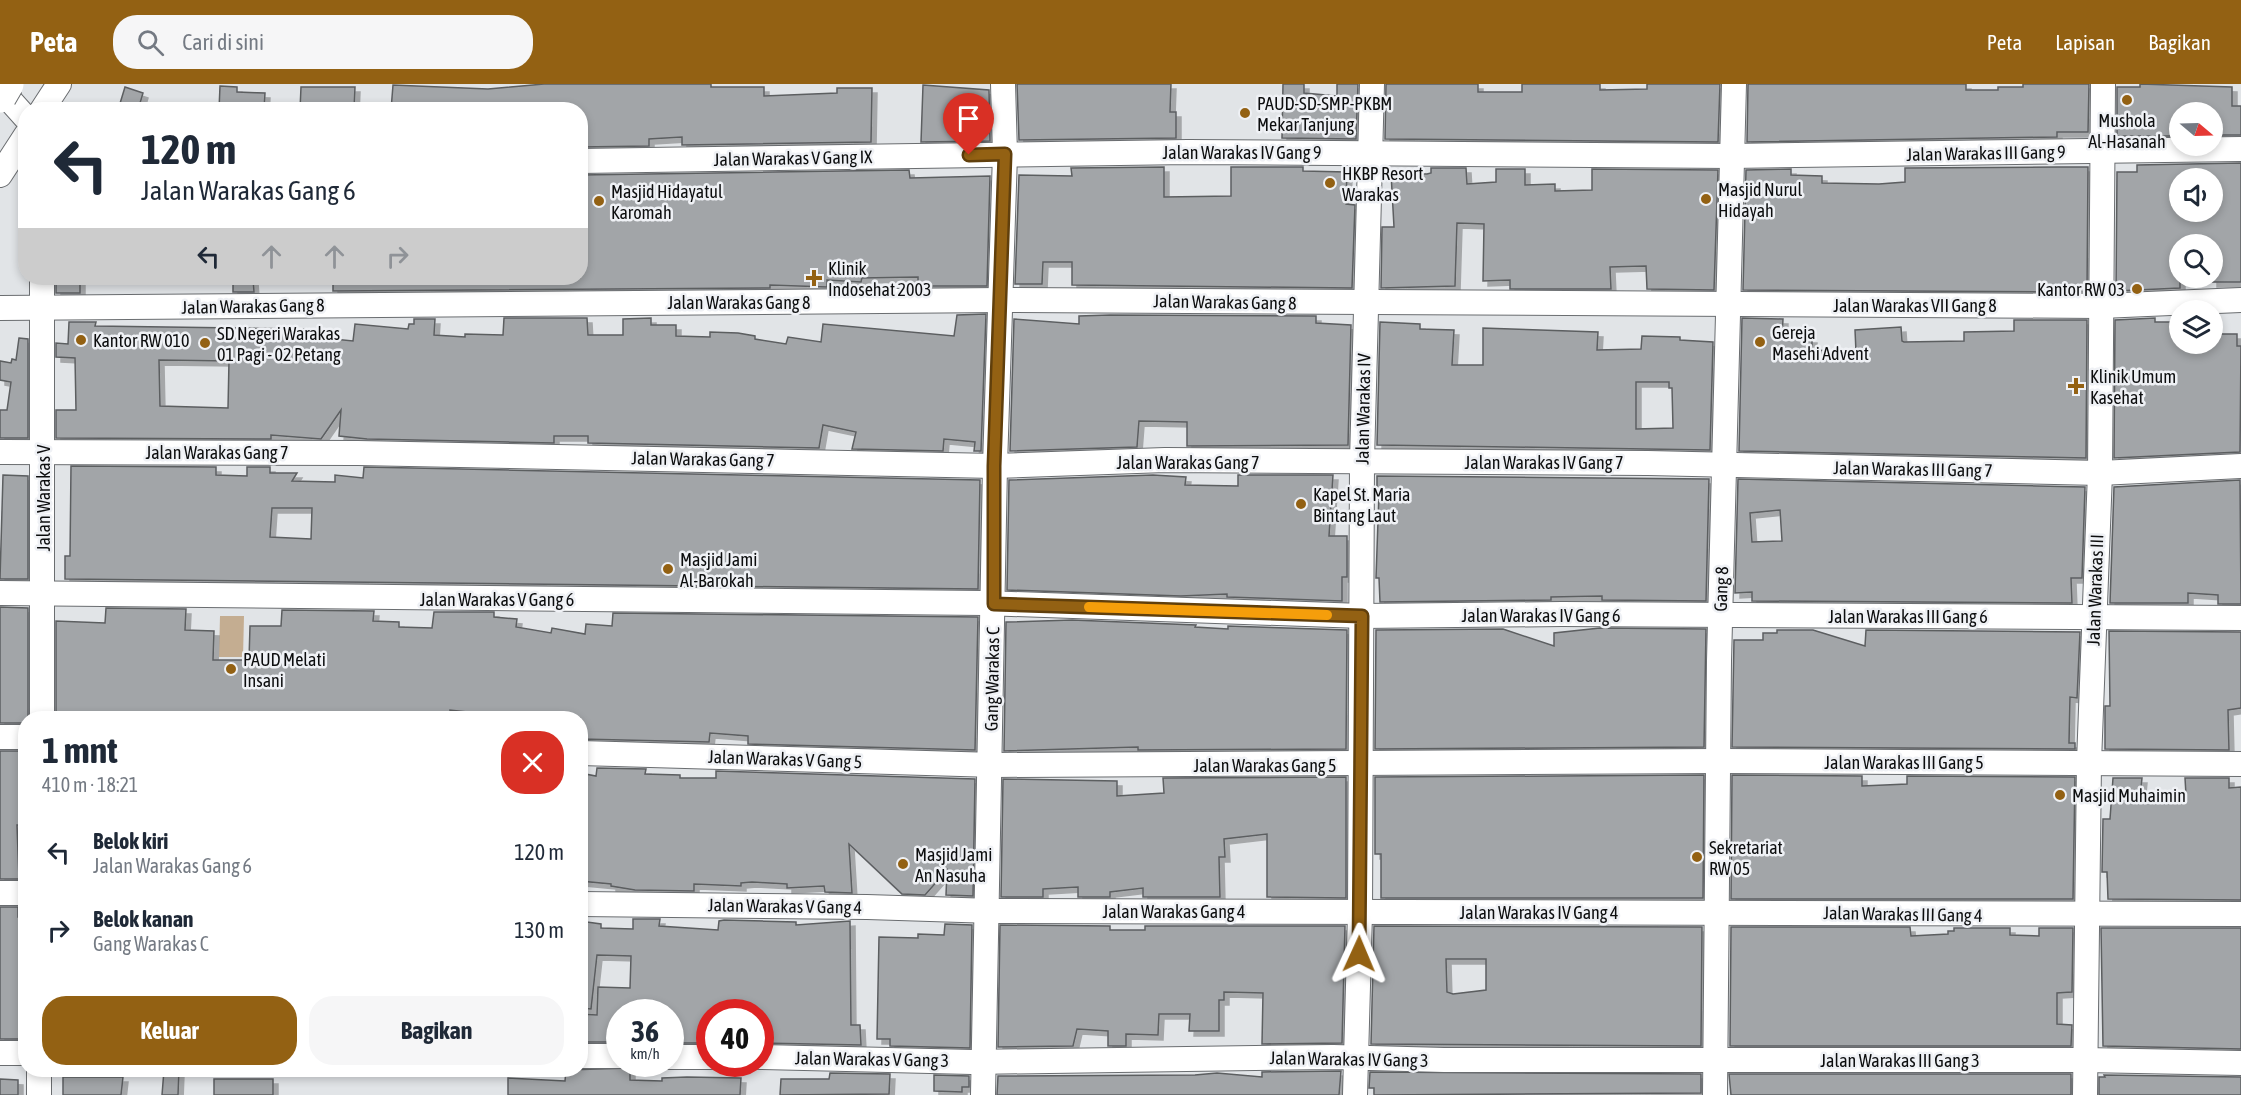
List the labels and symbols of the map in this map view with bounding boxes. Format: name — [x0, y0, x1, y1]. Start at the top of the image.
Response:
pin — [943, 93, 994, 155]
place label: PAUD-SD-SMP-PKBM Mekar Tanjung — [1257, 93, 1392, 135]
marker: Mushola Al-Hasanah — [2120, 93, 2134, 107]
north arrow — [2169, 102, 2223, 156]
marker: PAUD-SD-SMP-PKBM Mekar Tanjung — [1238, 106, 1252, 120]
place label: Mushola Al-Hasanah — [2088, 110, 2166, 152]
street label: Jalan Warakas III Gang 9 — [1906, 141, 2066, 165]
street label: Jalan Warakas IV Gang 9 — [1163, 142, 1321, 163]
street label: Jalan Warakas V Gang IX — [714, 146, 873, 170]
place label: HKBP Resort Warakas — [1342, 163, 1423, 205]
marker: HKBP Resort Warakas — [1323, 176, 1337, 190]
place label: Masjid Nurul Hidayah — [1718, 179, 1802, 221]
place label: Masjid Hidayatul Karomah — [611, 181, 723, 223]
marker: Masjid Nurul Hidayah — [1699, 192, 1713, 206]
marker: Masjid Hidayatul Karomah — [592, 194, 606, 208]
place label: Klinik Indosehat 2003 — [828, 258, 931, 300]
marker: Klinik Indosehat 2003 — [805, 269, 823, 287]
place label: Kantor RW 03 — [2037, 279, 2125, 300]
marker: Kantor RW 03 — [2130, 282, 2144, 296]
street label: Jalan Warakas Gang 8 — [1153, 290, 1297, 314]
street label: Jalan Warakas Gang 8 — [667, 292, 811, 313]
street label: Jalan Warakas Gang 8 — [181, 294, 325, 318]
street label: Jalan Warakas VII Gang 8 — [1833, 295, 1997, 316]
place label: Gereja Masehi Advent — [1772, 322, 1869, 364]
place label: SD Negeri Warakas 01 Pagi - 02 Petang — [217, 323, 341, 365]
place label: Kantor RW 010 — [93, 330, 190, 351]
marker: Kantor RW 010 — [74, 333, 88, 347]
marker: Gereja Masehi Advent — [1753, 335, 1767, 349]
marker: SD Negeri Warakas 01 Pagi - 02 Petang — [198, 336, 212, 350]
street label: Jalan Warakas IV — [1352, 353, 1374, 465]
place label: Klinik Umum Kasehat — [2090, 366, 2176, 408]
marker: Klinik Umum Kasehat — [2067, 377, 2085, 395]
street label: Jalan Warakas Gang 7 — [145, 442, 289, 463]
street label: Jalan Warakas V — [33, 445, 54, 551]
street label: Jalan Warakas Gang 7 — [631, 447, 775, 471]
street label: Jalan Warakas Gang 7 — [1116, 452, 1260, 473]
street label: Jalan Warakas IV Gang 7 — [1465, 452, 1623, 473]
street label: Jalan Warakas III Gang 7 — [1833, 457, 1993, 481]
place label: Kapel St. Maria Bintang Laut — [1313, 484, 1410, 526]
marker: Kapel St. Maria Bintang Laut — [1294, 497, 1308, 511]
street label: Jalan Warakas III — [2083, 534, 2107, 646]
place label: Masjid Jami Al-Barokah — [680, 549, 757, 591]
marker: Masjid Jami Al-Barokah — [661, 562, 675, 576]
street label: Gang 8 — [1710, 566, 1732, 612]
street label: Jalan Warakas V Gang 6 — [420, 589, 574, 610]
street label: Jalan Warakas IV Gang 6 — [1462, 605, 1620, 626]
street label: Jalan Warakas III Gang 6 — [1828, 606, 1988, 627]
street label: Gang Warakas C — [981, 627, 1003, 731]
place label: PAUD Melati Insani — [243, 649, 326, 691]
marker: PAUD Melati Insani — [224, 662, 238, 676]
street label: Jalan Warakas V Gang 5 — [707, 746, 863, 772]
street label: Jalan Warakas III Gang 5 — [1824, 752, 1984, 773]
street label: Jalan Warakas Gang 5 — [1193, 755, 1337, 776]
place label: Masjid Muhaimin — [2072, 785, 2186, 806]
marker: Masjid Muhaimin — [2053, 788, 2067, 802]
place label: Sekretariat RW 05 — [1709, 837, 1783, 879]
place label: Masjid Jami An Nasuha — [915, 844, 992, 886]
marker: Sekretariat RW 05 — [1690, 850, 1704, 864]
marker: Masjid Jami An Nasuha — [896, 857, 910, 871]
street label: Jalan Warakas V Gang 4 — [708, 894, 862, 918]
street label: Jalan Warakas Gang 4 — [1102, 901, 1246, 922]
street label: Jalan Warakas IV Gang 4 — [1460, 902, 1618, 923]
street label: Jalan Warakas III Gang 4 — [1823, 902, 1983, 926]
position arrow — [1327, 922, 1391, 986]
speed limit sign: 40 — [696, 999, 774, 1077]
street label: Jalan Warakas V Gang 3 — [795, 1047, 949, 1071]
street label: Jalan Warakas IV Gang 3 — [1269, 1047, 1429, 1071]
street label: Jalan Warakas III Gang 3 — [1820, 1050, 1980, 1071]

